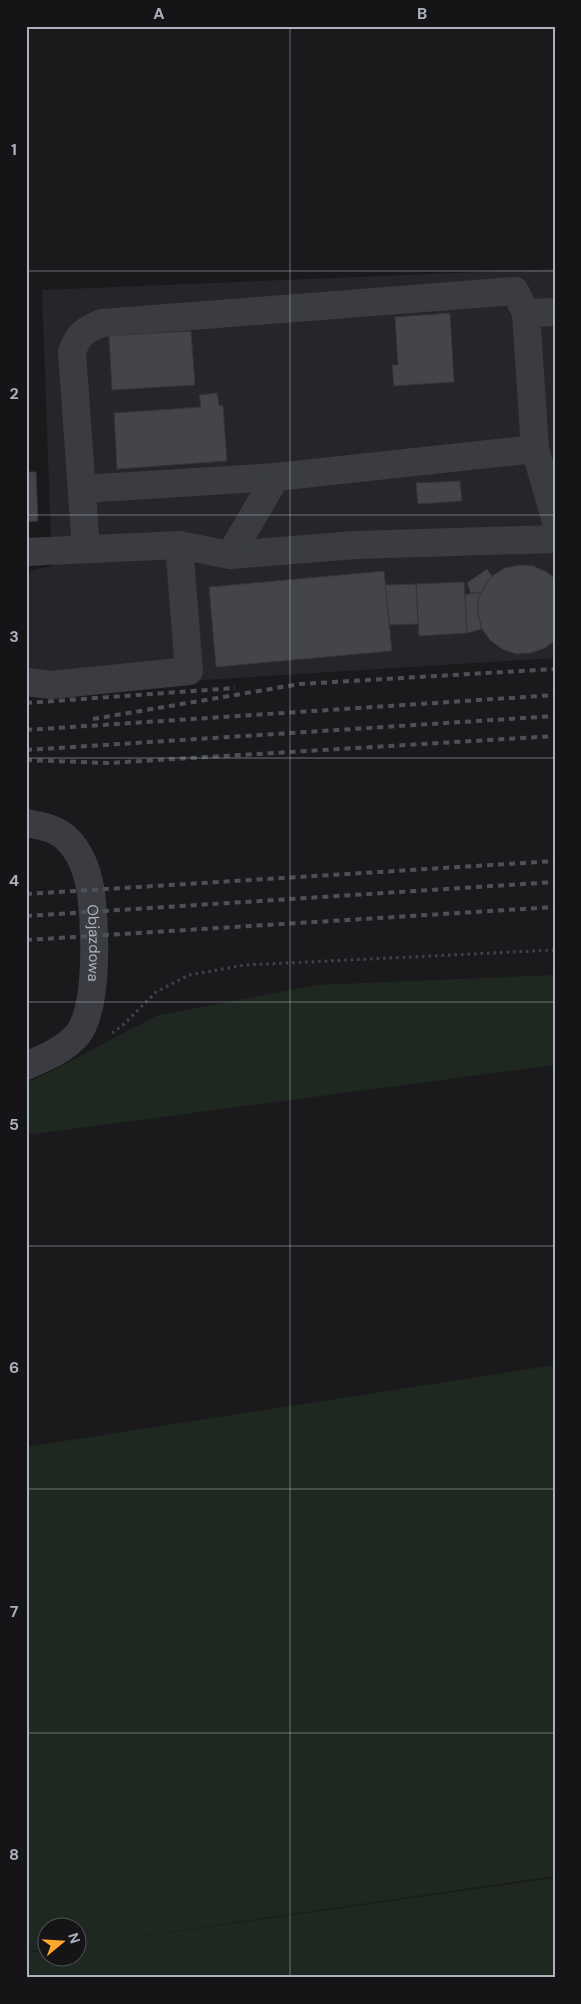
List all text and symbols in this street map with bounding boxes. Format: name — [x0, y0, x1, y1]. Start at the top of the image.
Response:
text: A — [153, 3, 165, 24]
text: B — [417, 3, 427, 24]
text: 1 — [11, 139, 17, 160]
text: 2 — [9, 383, 19, 404]
text: 3 — [9, 626, 19, 647]
text: 4 — [9, 870, 19, 891]
street label: Objazdowa — [82, 904, 104, 982]
text: 5 — [9, 1114, 19, 1135]
text: 6 — [9, 1357, 19, 1378]
text: 7 — [10, 1601, 19, 1622]
text: 8 — [9, 1844, 19, 1865]
north arrow — [38, 1916, 88, 1966]
text: N — [64, 1930, 85, 1946]

